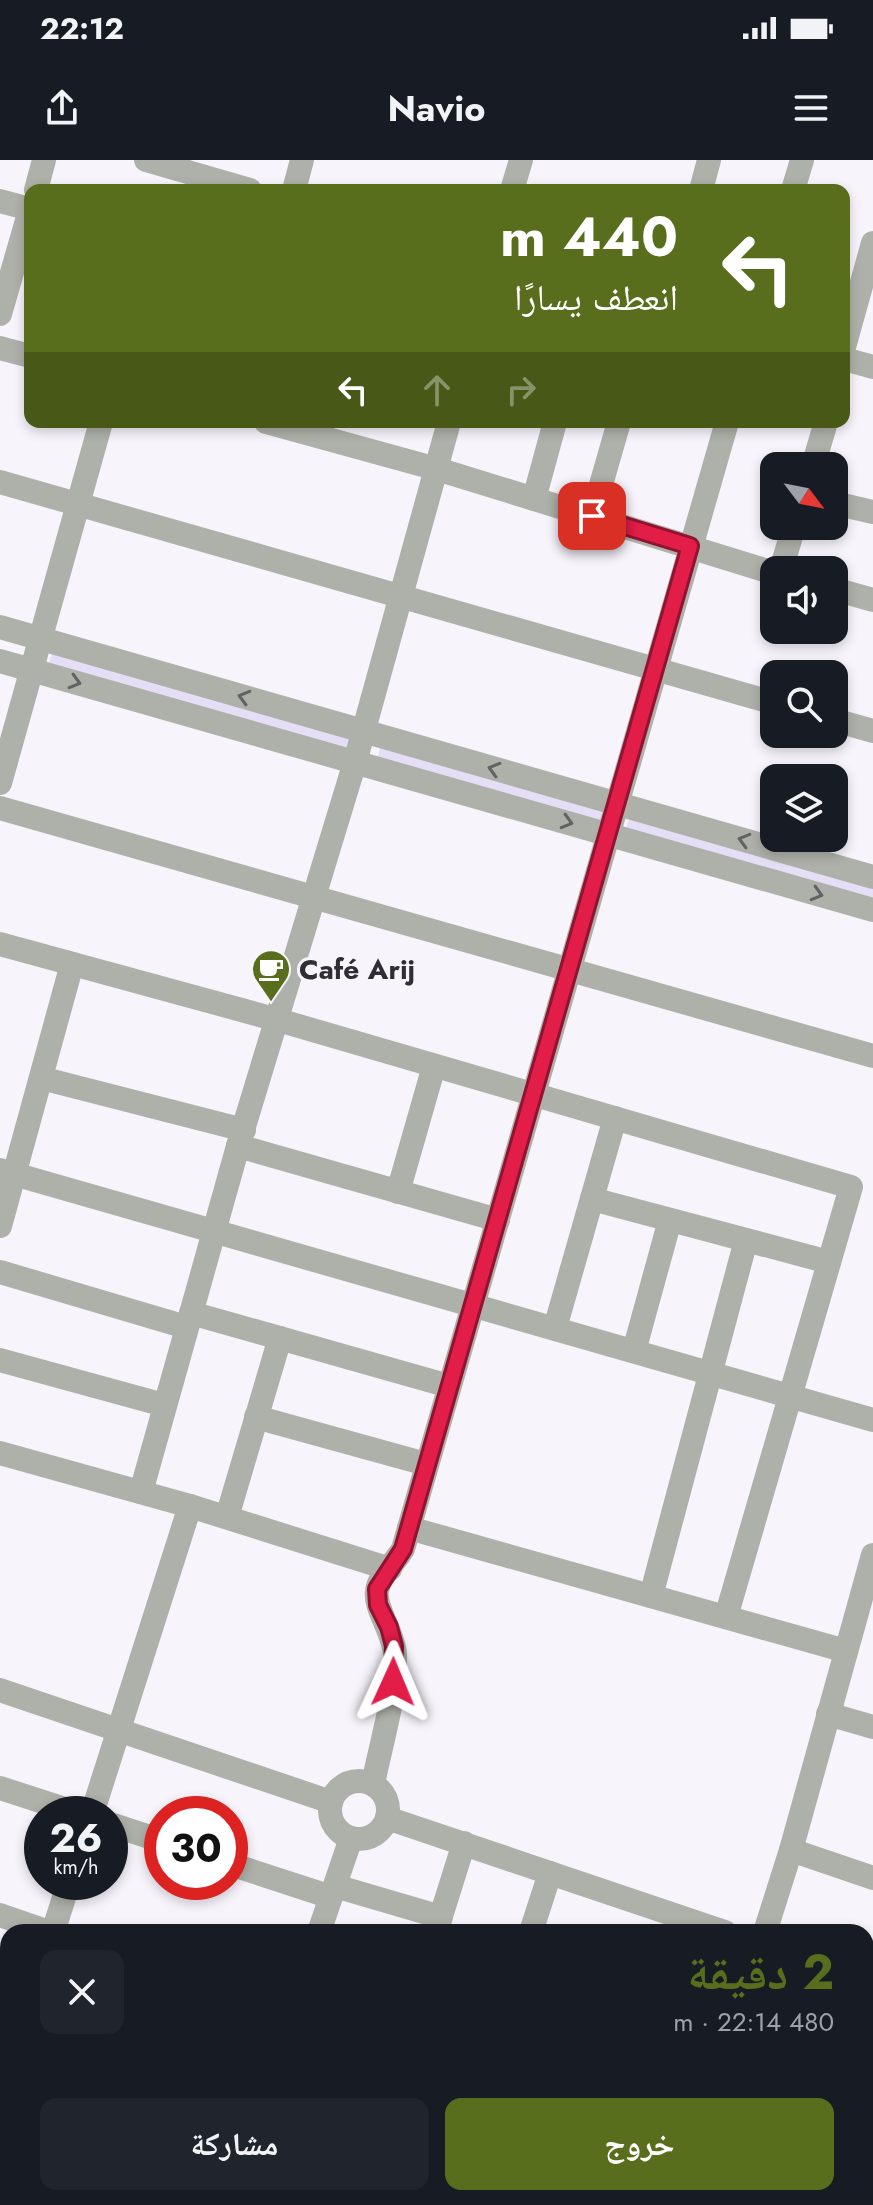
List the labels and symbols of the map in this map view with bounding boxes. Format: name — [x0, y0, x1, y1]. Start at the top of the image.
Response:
north arrow — [760, 452, 848, 540]
pin — [558, 482, 626, 550]
one-way arrow — [68, 673, 82, 689]
one-way arrow — [238, 690, 252, 706]
one-way arrow — [488, 761, 502, 778]
one-way arrow — [560, 813, 574, 829]
one-way arrow — [738, 833, 752, 849]
one-way arrow — [810, 885, 824, 901]
cafe icon: Café Arij — [250, 948, 292, 1003]
place label: Café Arij — [299, 949, 415, 990]
position arrow — [351, 1640, 435, 1724]
speed limit sign: 30 — [144, 1796, 248, 1900]

